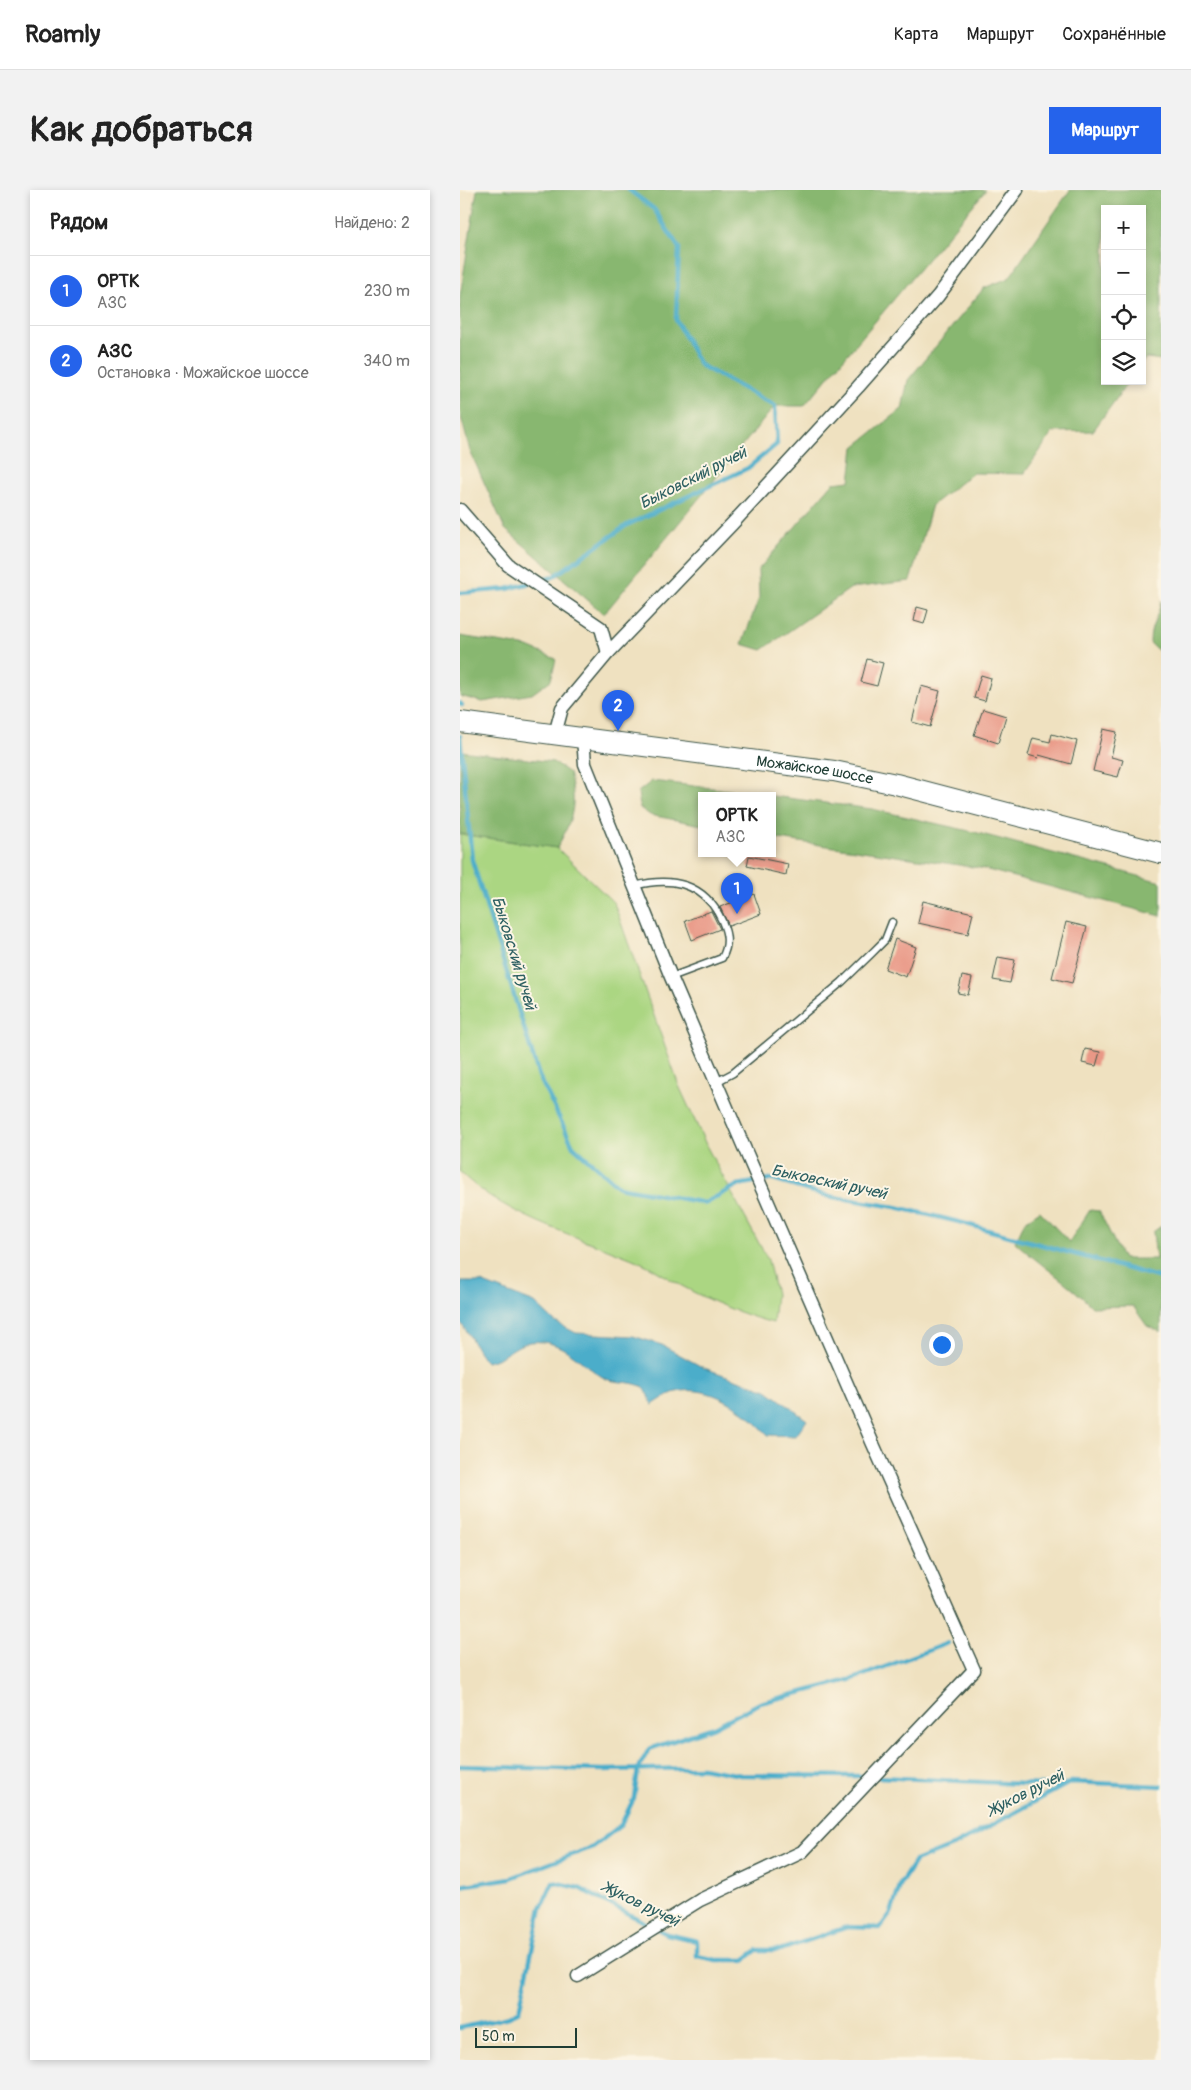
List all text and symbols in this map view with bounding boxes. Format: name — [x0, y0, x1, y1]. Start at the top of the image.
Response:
text: Roamly — [25, 20, 100, 49]
text: Карта — [894, 23, 938, 46]
text: Маршрут — [966, 23, 1034, 46]
text: Сохранённые — [1062, 23, 1166, 46]
button: Маршрут — [1049, 107, 1161, 154]
text: Как добраться — [30, 108, 253, 152]
map controls — [1101, 205, 1146, 385]
button: + — [1101, 205, 1146, 250]
text: Рядом — [50, 209, 108, 236]
text: Найдено: 2 — [334, 213, 410, 233]
button: − — [1101, 250, 1146, 295]
text: ОРТК — [97, 269, 140, 293]
text: 1 — [63, 281, 69, 301]
text: 230 m — [364, 281, 410, 301]
text: АЗС — [97, 293, 127, 313]
button: locate — [1101, 295, 1146, 340]
text: АЗС — [97, 339, 132, 363]
button: layers — [1101, 340, 1146, 385]
text: 2 — [62, 351, 70, 371]
text: 340 m — [363, 351, 410, 371]
text: Остановка · Можайское шоссе — [97, 363, 309, 383]
water label: Быковский ручей — [636, 442, 751, 514]
pin: 2 — [602, 690, 634, 731]
street label: Можайское шоссе — [755, 751, 876, 789]
popup — [698, 792, 776, 857]
text: ОРТК — [716, 803, 758, 827]
text: АЗС — [716, 827, 745, 847]
pin: 1 — [721, 873, 753, 914]
water label: Быковский ручей — [487, 894, 541, 1013]
water label: Быковский ручей — [770, 1160, 890, 1204]
your location — [929, 1332, 955, 1358]
water label: Жуков ручей — [983, 1765, 1069, 1822]
water label: Жуков ручей — [598, 1876, 684, 1932]
scale bar — [475, 2025, 578, 2048]
text: 50 m — [482, 2028, 515, 2045]

